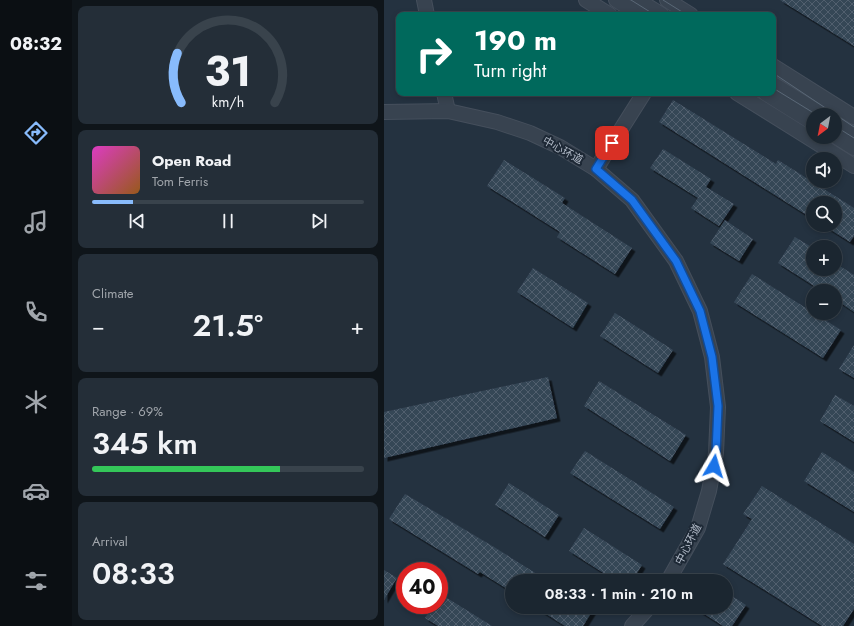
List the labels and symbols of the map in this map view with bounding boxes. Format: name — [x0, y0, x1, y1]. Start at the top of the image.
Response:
north arrow — [806, 108, 842, 144]
pin — [595, 126, 629, 160]
street label: 中心环道 — [540, 132, 586, 168]
position arrow — [693, 445, 735, 487]
street label: 中心环道 — [671, 521, 705, 567]
speed limit sign: 40 — [396, 562, 448, 614]

